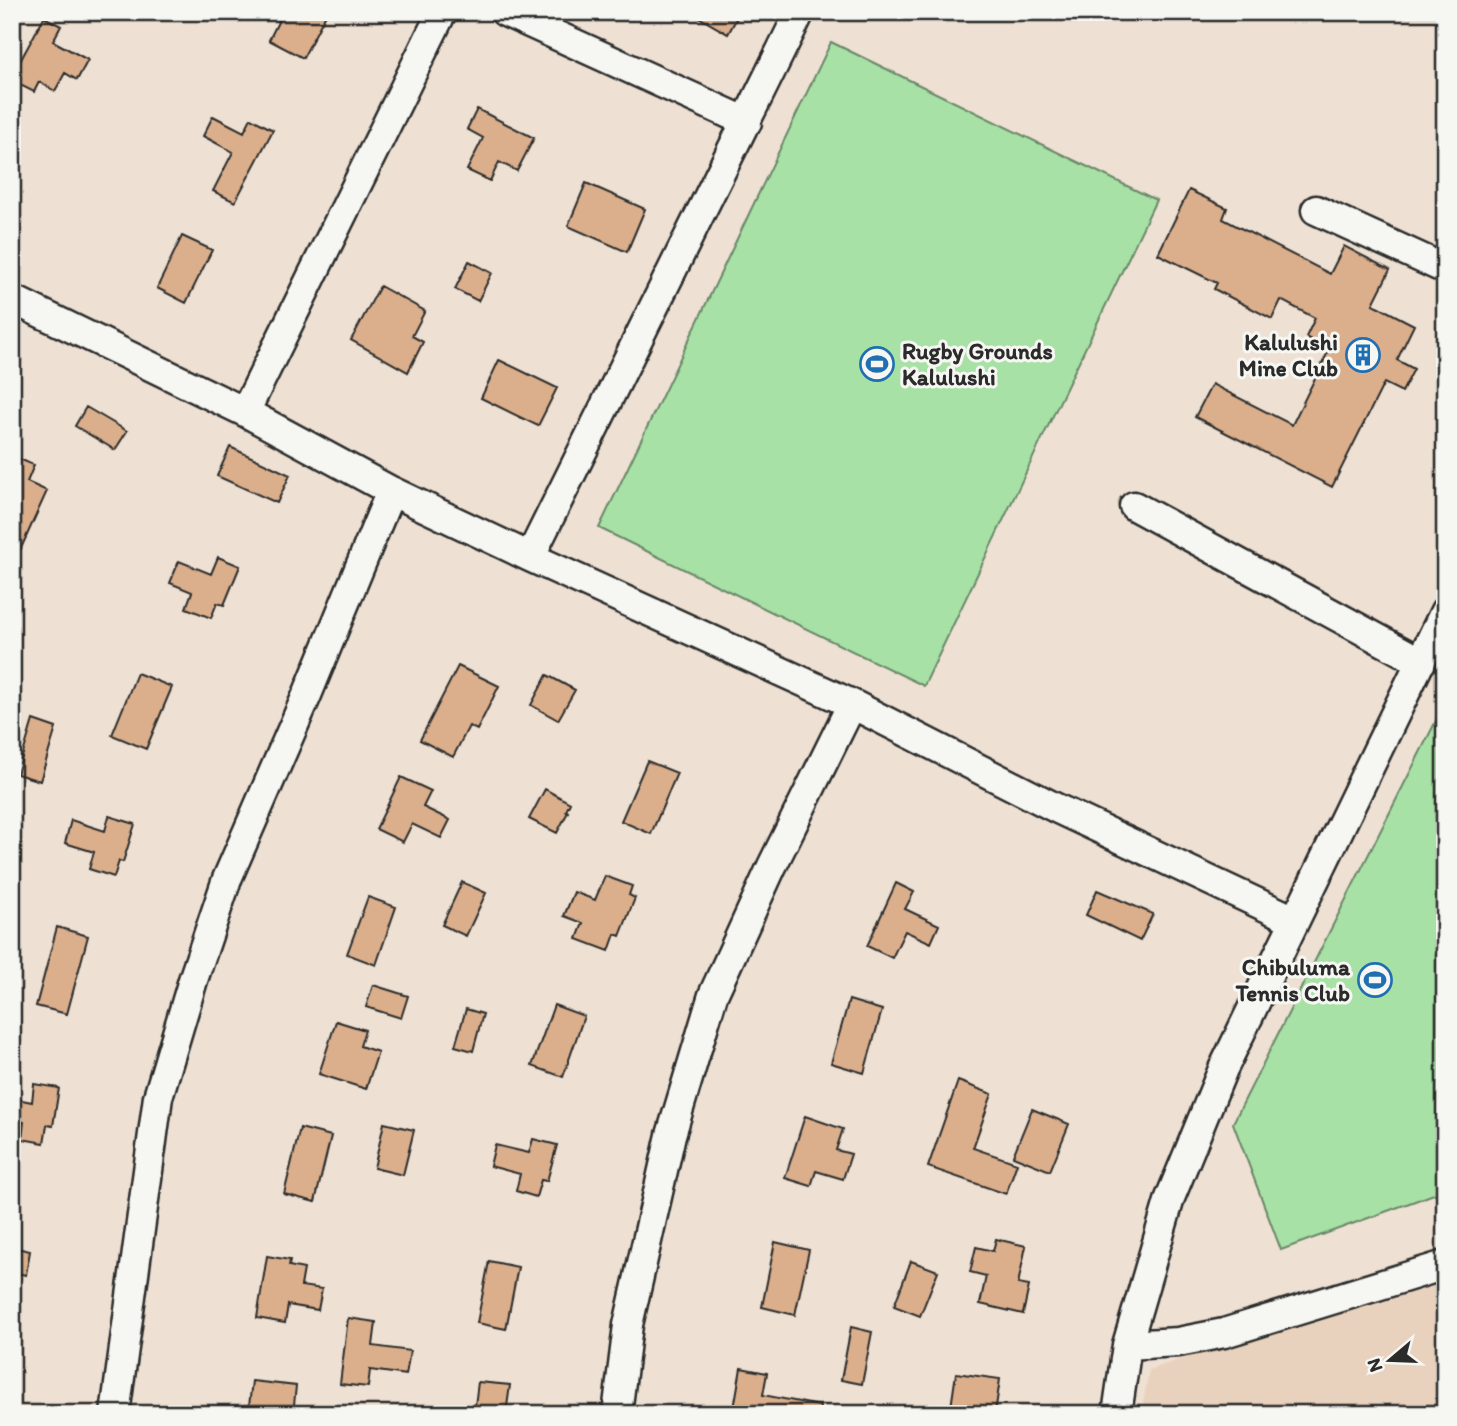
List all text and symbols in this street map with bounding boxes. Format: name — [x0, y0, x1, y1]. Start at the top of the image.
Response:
place label: Kalulushi Mine Club — [1239, 328, 1338, 382]
building icon: Kalulushi Mine Club — [1344, 336, 1382, 374]
place label: Rugby Grounds Kalulushi — [902, 337, 1053, 391]
sports icon: Rugby Grounds Kalulushi — [858, 345, 896, 383]
place label: Chibuluma Tennis Club — [1235, 953, 1351, 1007]
sports icon: Chibuluma Tennis Club — [1356, 961, 1394, 999]
north arrow — [1356, 1324, 1426, 1394]
text: N — [1361, 1356, 1387, 1375]

